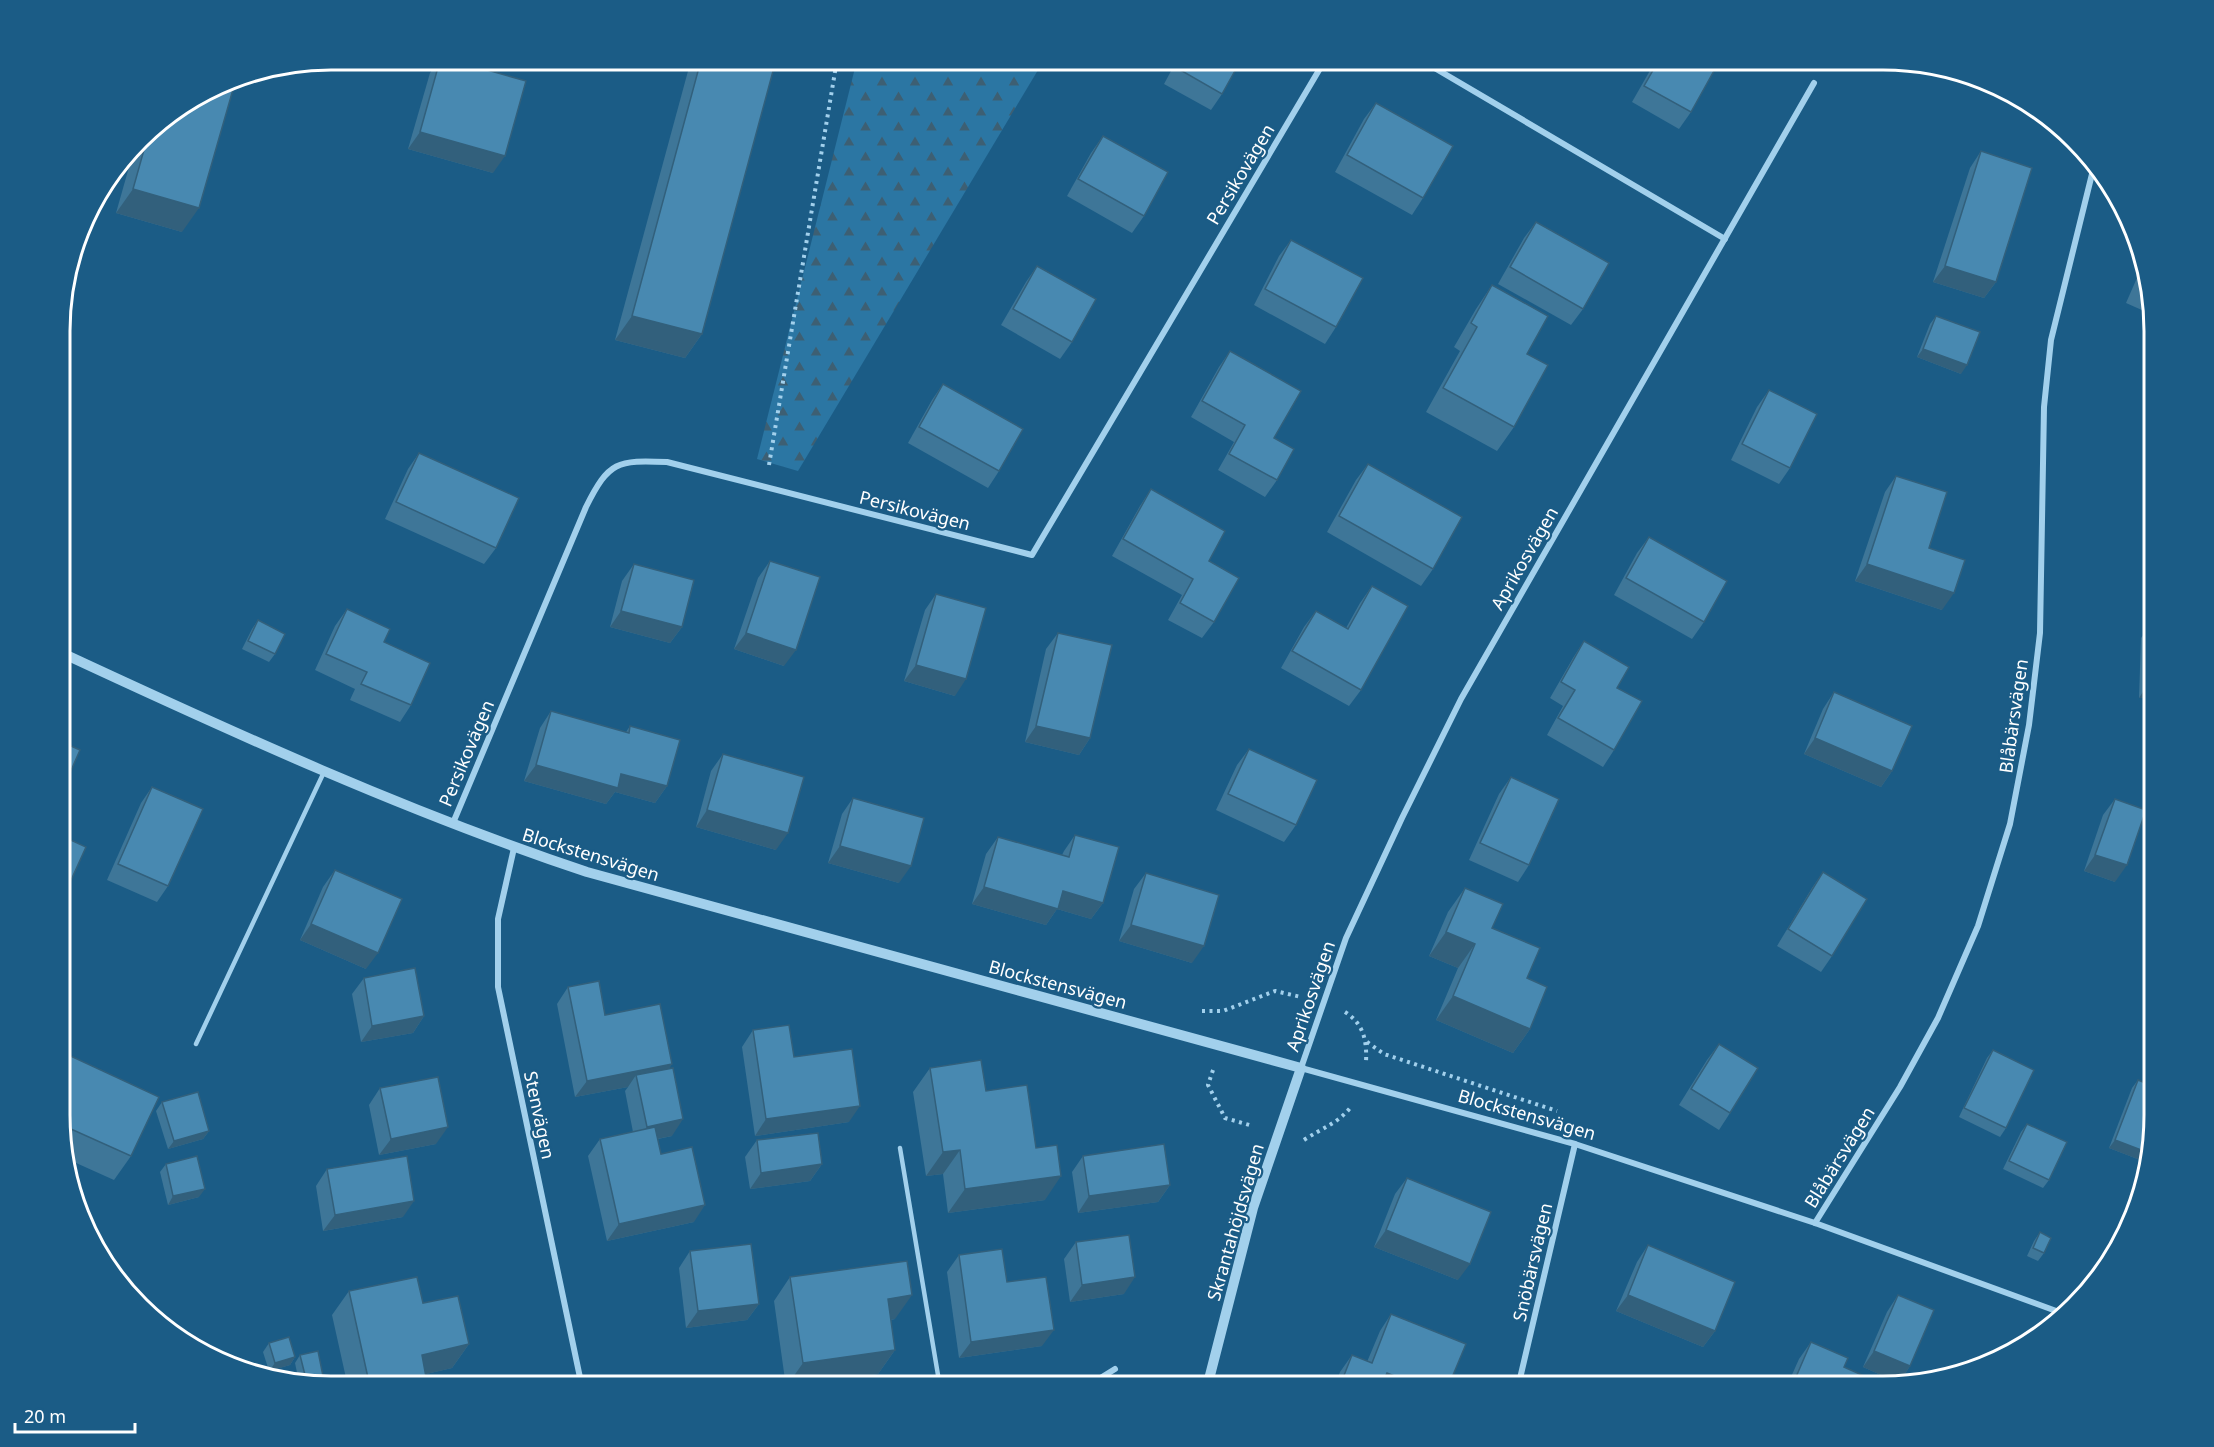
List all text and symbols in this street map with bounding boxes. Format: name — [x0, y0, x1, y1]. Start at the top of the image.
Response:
street label: Persikovägen — [1200, 119, 1280, 229]
street label: Persikovägen — [857, 485, 973, 535]
street label: Aprikosvägen — [1485, 502, 1563, 614]
street label: Blåbärsvägen — [1993, 657, 2033, 775]
street label: Persikovägen — [433, 696, 499, 810]
street label: Blockstensvägen — [520, 822, 662, 886]
street label: Aprikosvägen — [1280, 938, 1340, 1054]
street label: Blockstensvägen — [986, 954, 1130, 1014]
street label: Stenvägen — [519, 1069, 561, 1161]
street label: Blockstensvägen — [1455, 1083, 1599, 1145]
street label: Blåbärsvägen — [1798, 1102, 1880, 1212]
street label: Skrantahöjdsvägen — [1201, 1141, 1269, 1303]
street label: Snöbärsvägen — [1507, 1200, 1557, 1324]
scale bar — [15, 1396, 135, 1434]
text: 20 m — [24, 1404, 66, 1428]

